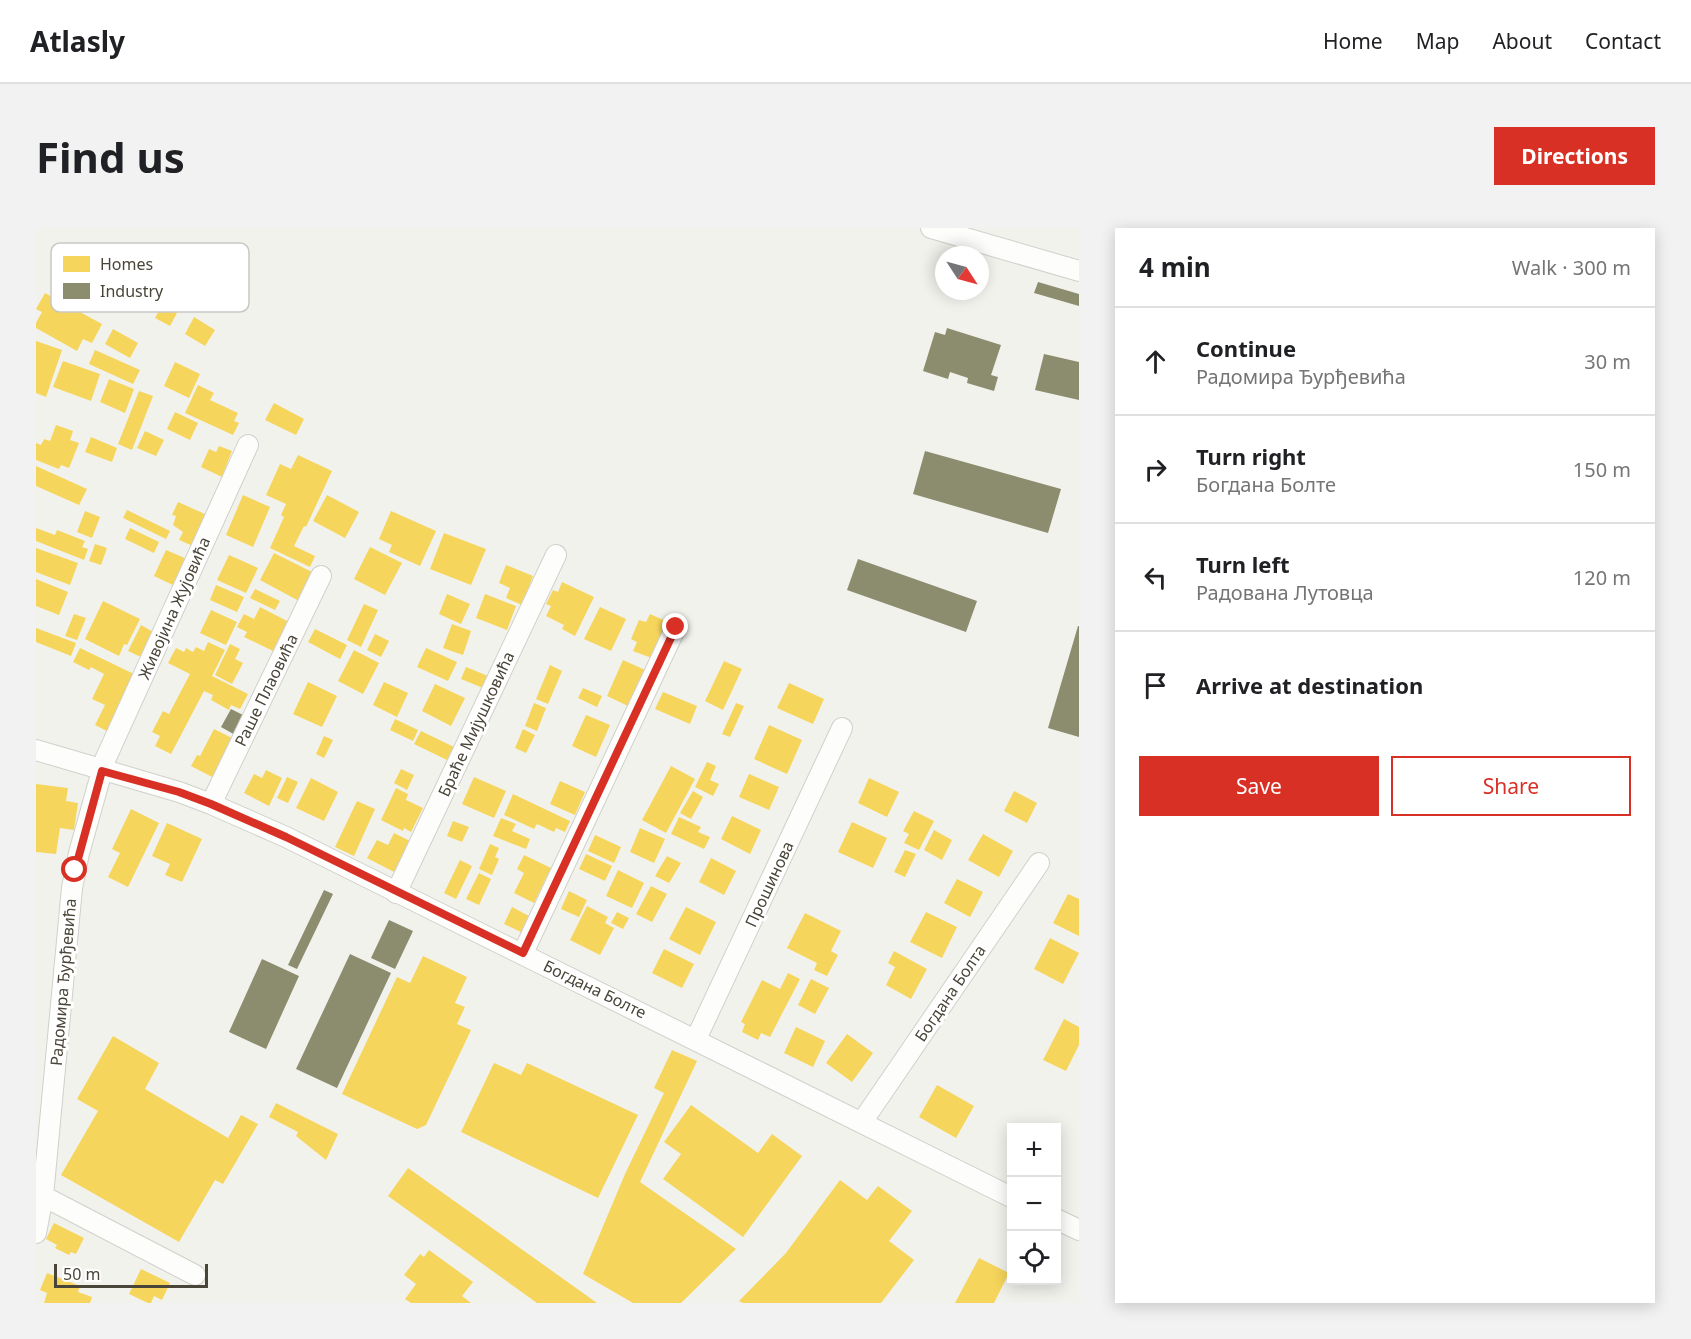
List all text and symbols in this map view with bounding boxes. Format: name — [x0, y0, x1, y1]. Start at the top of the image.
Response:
text: Atlasly — [30, 22, 125, 60]
text: Home — [1323, 27, 1383, 55]
text: Map — [1416, 27, 1459, 55]
text: About — [1492, 27, 1552, 55]
text: Contact — [1585, 27, 1661, 55]
button: Directions — [1494, 127, 1655, 185]
text: Find us — [36, 128, 185, 185]
legend — [51, 243, 249, 312]
north arrow — [935, 246, 989, 300]
text: 4 min — [1139, 249, 1211, 285]
text: Homes — [100, 253, 153, 275]
text: Walk · 300 m — [1512, 254, 1631, 281]
text: Industry — [100, 280, 164, 302]
text: Continue — [1196, 333, 1296, 363]
icon: ahead — [1139, 345, 1172, 378]
text: 30 m — [1584, 348, 1631, 375]
text: Радомира Ђурђевића — [1196, 363, 1406, 390]
text: Turn right — [1196, 441, 1306, 471]
icon: right — [1139, 453, 1172, 486]
text: 150 m — [1573, 456, 1631, 483]
text: Богдана Болте — [1196, 471, 1336, 498]
street label: Живојина Жујовића — [133, 533, 215, 683]
text: Turn left — [1196, 549, 1290, 579]
icon: left — [1139, 561, 1172, 594]
text: 120 m — [1573, 564, 1631, 591]
text: Радована Лутовца — [1196, 579, 1374, 606]
route end — [662, 613, 688, 639]
street label: Раше Плаовића — [229, 630, 303, 750]
street label: Браће Мијушковића — [433, 648, 519, 800]
icon: arrive — [1139, 669, 1172, 702]
text: Arrive at destination — [1196, 670, 1423, 700]
button: Save — [1139, 756, 1379, 816]
button: Share — [1391, 756, 1631, 816]
street label: Прошинова — [739, 837, 799, 931]
route start — [61, 856, 87, 882]
street label: Радомира Ђурђевића — [45, 897, 81, 1067]
street label: Богдана Болта — [909, 940, 991, 1046]
street label: Богдана Болте — [540, 955, 650, 1024]
map controls — [1007, 1123, 1061, 1285]
button: + — [1007, 1123, 1061, 1177]
button: − — [1007, 1177, 1061, 1231]
button: locate — [1007, 1231, 1061, 1285]
scale bar — [54, 1261, 208, 1288]
text: 50 m — [63, 1263, 100, 1285]

